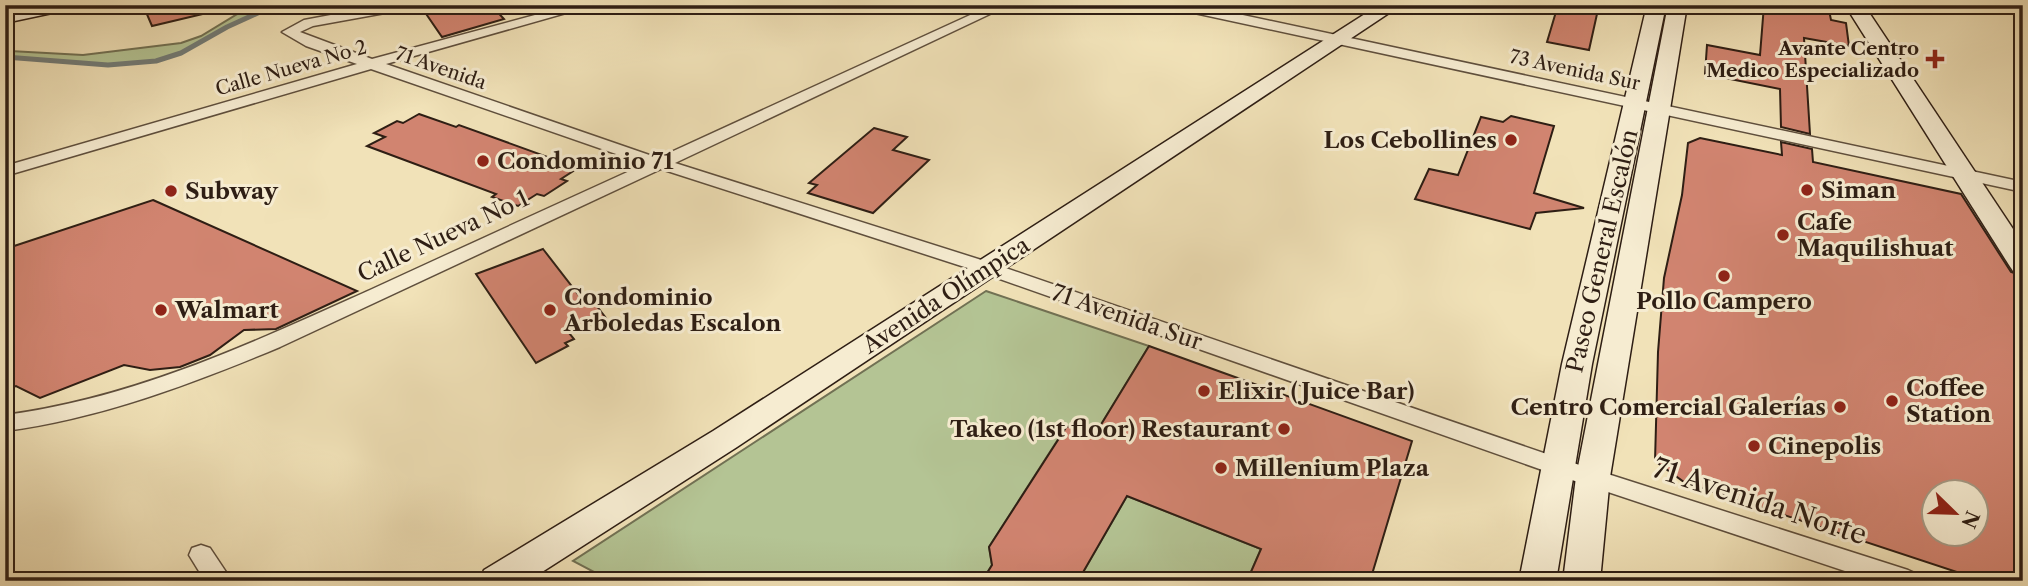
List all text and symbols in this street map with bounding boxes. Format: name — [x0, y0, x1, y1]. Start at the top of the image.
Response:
street label: Calle Nueva No 2 — [213, 35, 369, 101]
place label: Avante Centro Medico Especializado — [1706, 37, 1919, 82]
street label: 71 Avenida — [393, 42, 489, 94]
street label: 73 Avenida Sur — [1508, 45, 1642, 95]
marker: Avante Centro Medico Especializado — [1925, 49, 1945, 69]
place label: Los Cebollines — [1324, 126, 1497, 154]
street label: Paseo General Escalón — [1560, 127, 1644, 375]
marker: Los Cebollines — [1503, 132, 1519, 148]
place label: Condominio 71 — [497, 147, 674, 175]
marker: Condominio 71 — [475, 153, 491, 169]
place label: Siman — [1821, 176, 1896, 204]
place label: Subway — [185, 177, 279, 205]
marker: Siman — [1799, 182, 1815, 198]
marker: Subway — [163, 183, 179, 199]
street label: Calle Nueva No 1 — [353, 184, 533, 288]
place label: Cafe Maquilishuat — [1797, 208, 1954, 262]
marker: Cafe Maquilishuat — [1775, 227, 1791, 243]
street label: Avenida Olímpica — [856, 230, 1035, 360]
marker: Pollo Campero — [1716, 268, 1732, 284]
street label: 71 Avenida Sur — [1048, 278, 1206, 356]
place label: Condominio Arboledas Escalon — [563, 283, 782, 337]
place label: Pollo Campero — [1636, 287, 1812, 315]
place label: Walmart — [174, 296, 279, 324]
marker: Walmart — [153, 302, 169, 318]
marker: Condominio Arboledas Escalon — [542, 302, 558, 318]
place label: Coffee Station — [1906, 374, 1991, 428]
place label: Elixir (Juice Bar) — [1218, 377, 1414, 405]
marker: Elixir (Juice Bar) — [1196, 383, 1212, 399]
place label: Centro Comercial Galerías — [1511, 393, 1826, 421]
marker: Coffee Station — [1884, 393, 1900, 409]
marker: Centro Comercial Galerías — [1832, 399, 1848, 415]
place label: Takeo (1st floor) Restaurant — [950, 415, 1271, 443]
marker: Takeo (1st floor) Restaurant — [1276, 421, 1292, 437]
place label: Cinepolis — [1768, 432, 1881, 460]
marker: Cinepolis — [1746, 438, 1762, 454]
street label: 71 Avenida Norte — [1649, 450, 1871, 552]
place label: Millenium Plaza — [1235, 454, 1430, 482]
marker: Millenium Plaza — [1213, 460, 1229, 476]
north arrow — [1920, 477, 1990, 548]
text: N — [1956, 507, 1984, 532]

